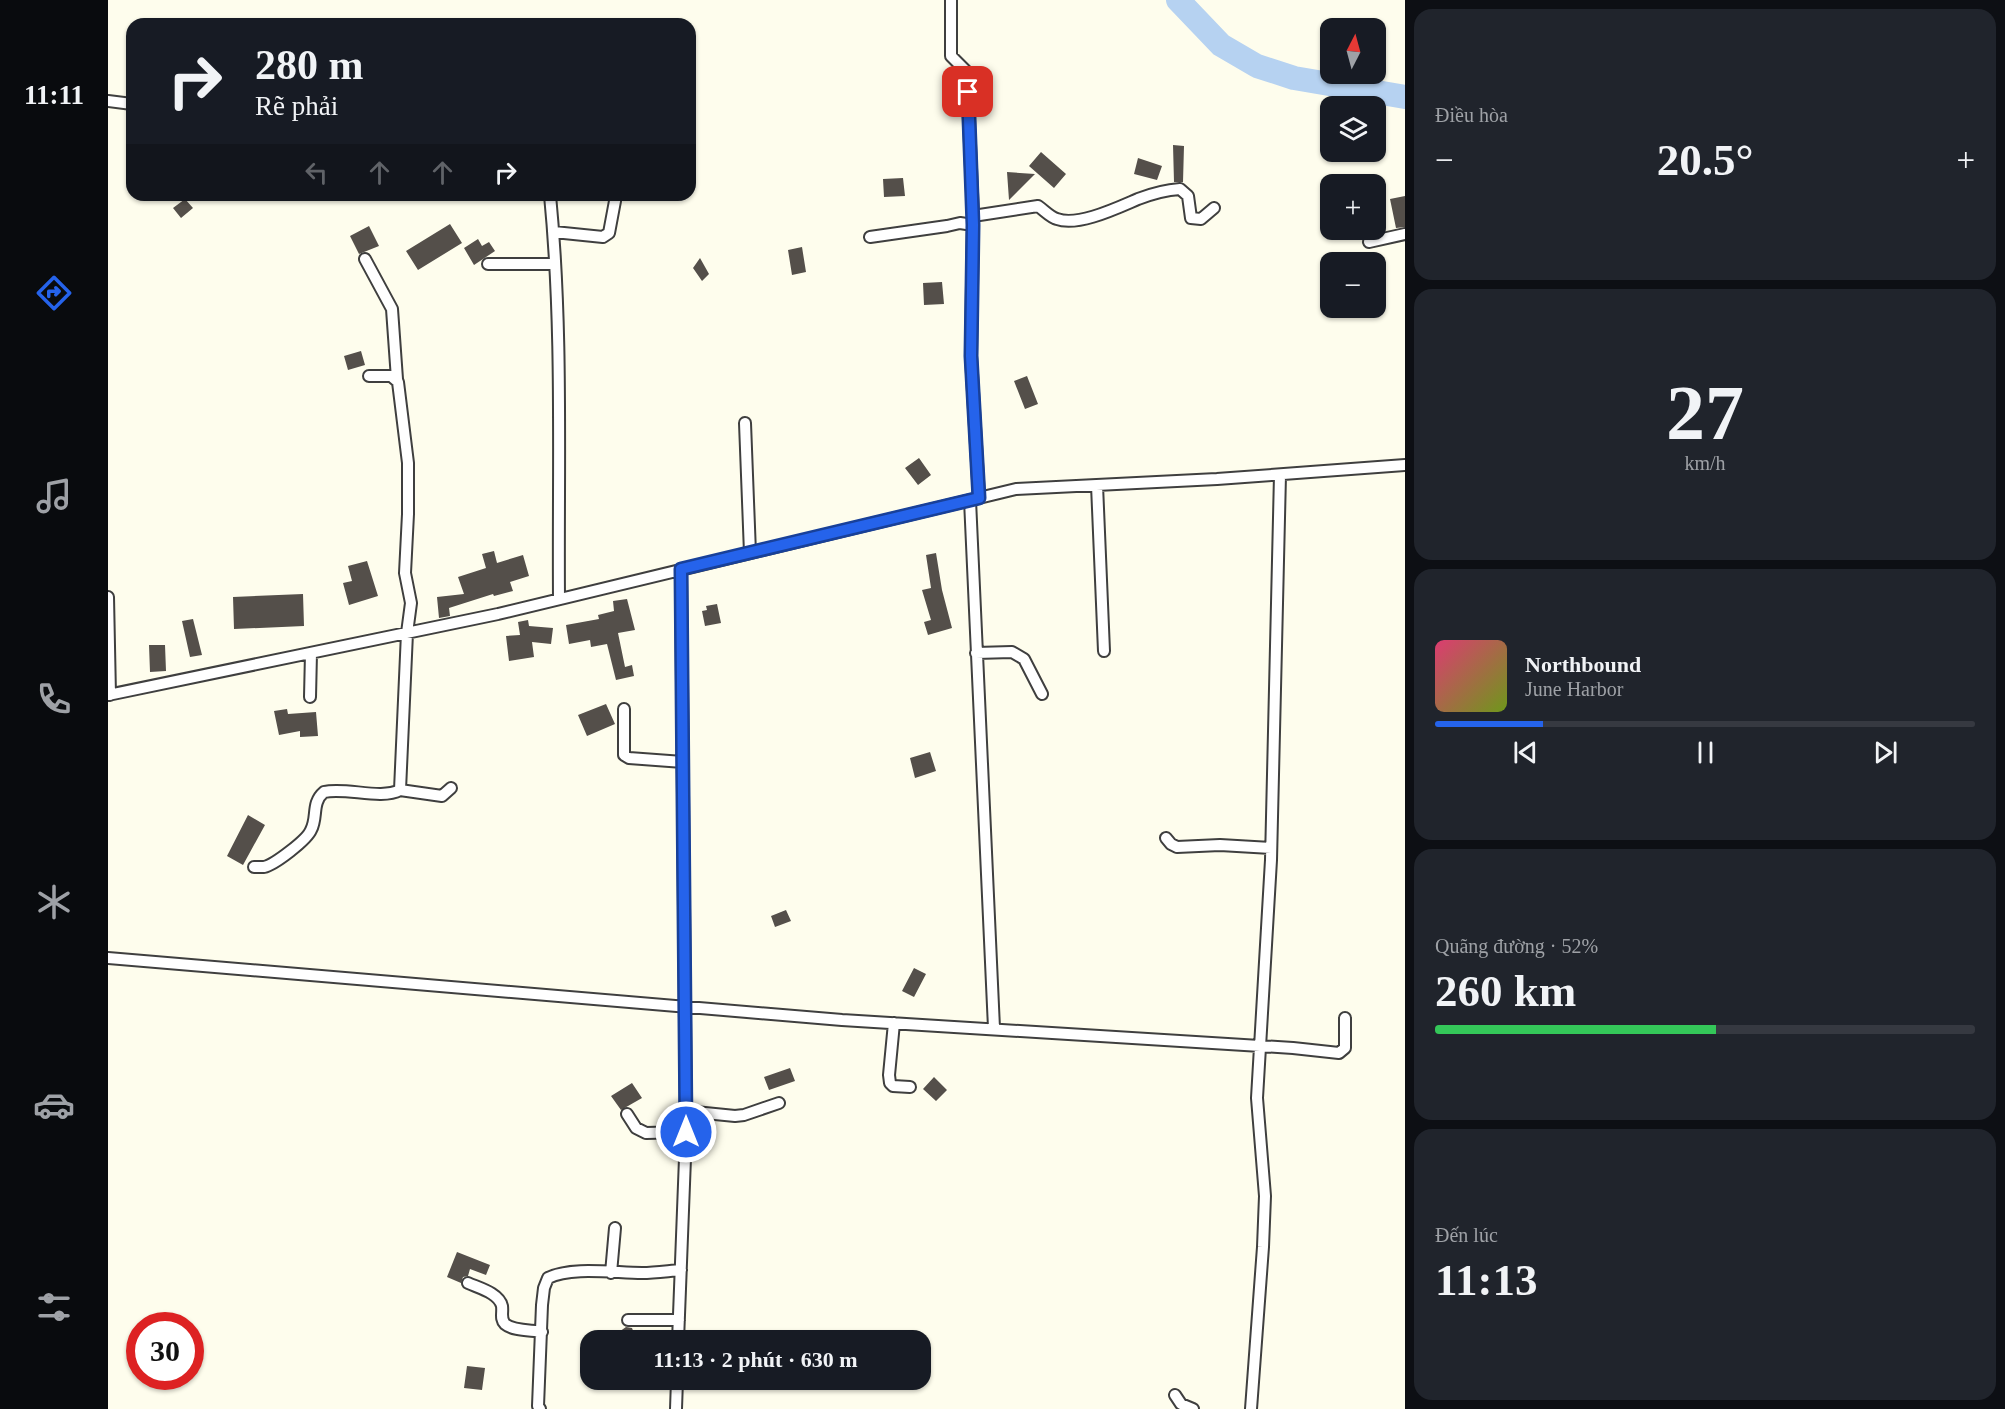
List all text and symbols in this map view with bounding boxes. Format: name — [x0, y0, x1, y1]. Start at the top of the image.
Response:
north arrow — [1320, 18, 1386, 84]
map controls — [1320, 18, 1386, 318]
icon: right — [156, 42, 234, 120]
text: 280 m — [255, 42, 364, 88]
pin — [942, 66, 993, 117]
icon: arrive — [951, 75, 984, 108]
text: 11:11 — [24, 80, 84, 110]
text: Rẽ phải — [255, 91, 338, 121]
button: layers — [1320, 96, 1386, 162]
text: Điều hòa — [1435, 104, 1508, 126]
text: 20.5° — [1657, 135, 1753, 185]
text: − — [1435, 142, 1454, 178]
text: + — [1956, 142, 1975, 178]
icon: left — [300, 156, 333, 189]
icon: ahead — [363, 156, 396, 189]
icon: ahead — [426, 156, 459, 189]
icon: right — [489, 156, 522, 189]
button: + — [1320, 174, 1386, 240]
button: − — [1320, 252, 1386, 318]
icon: directions — [33, 272, 75, 314]
text: 27 — [1666, 369, 1744, 456]
text: km/h — [1684, 452, 1726, 474]
icon: music — [33, 475, 75, 517]
text: Northbound — [1525, 652, 1641, 677]
icon: phone — [33, 678, 75, 720]
text: June Harbor — [1525, 678, 1623, 700]
icon: previous — [1509, 736, 1542, 769]
icon: pause — [1689, 736, 1722, 769]
icon: next — [1869, 736, 1902, 769]
icon: climate — [33, 881, 75, 923]
text: Quãng đường · 52% — [1435, 935, 1598, 957]
text: 260 km — [1435, 966, 1576, 1016]
icon: car — [33, 1084, 75, 1126]
position arrow — [654, 1100, 718, 1164]
text: Đến lúc — [1435, 1224, 1498, 1246]
text: 11:13 — [1435, 1255, 1538, 1305]
icon: filters — [33, 1286, 75, 1328]
speed limit sign: 30 — [126, 1312, 204, 1390]
text: 11:13 · 2 phút · 630 m — [653, 1347, 858, 1372]

